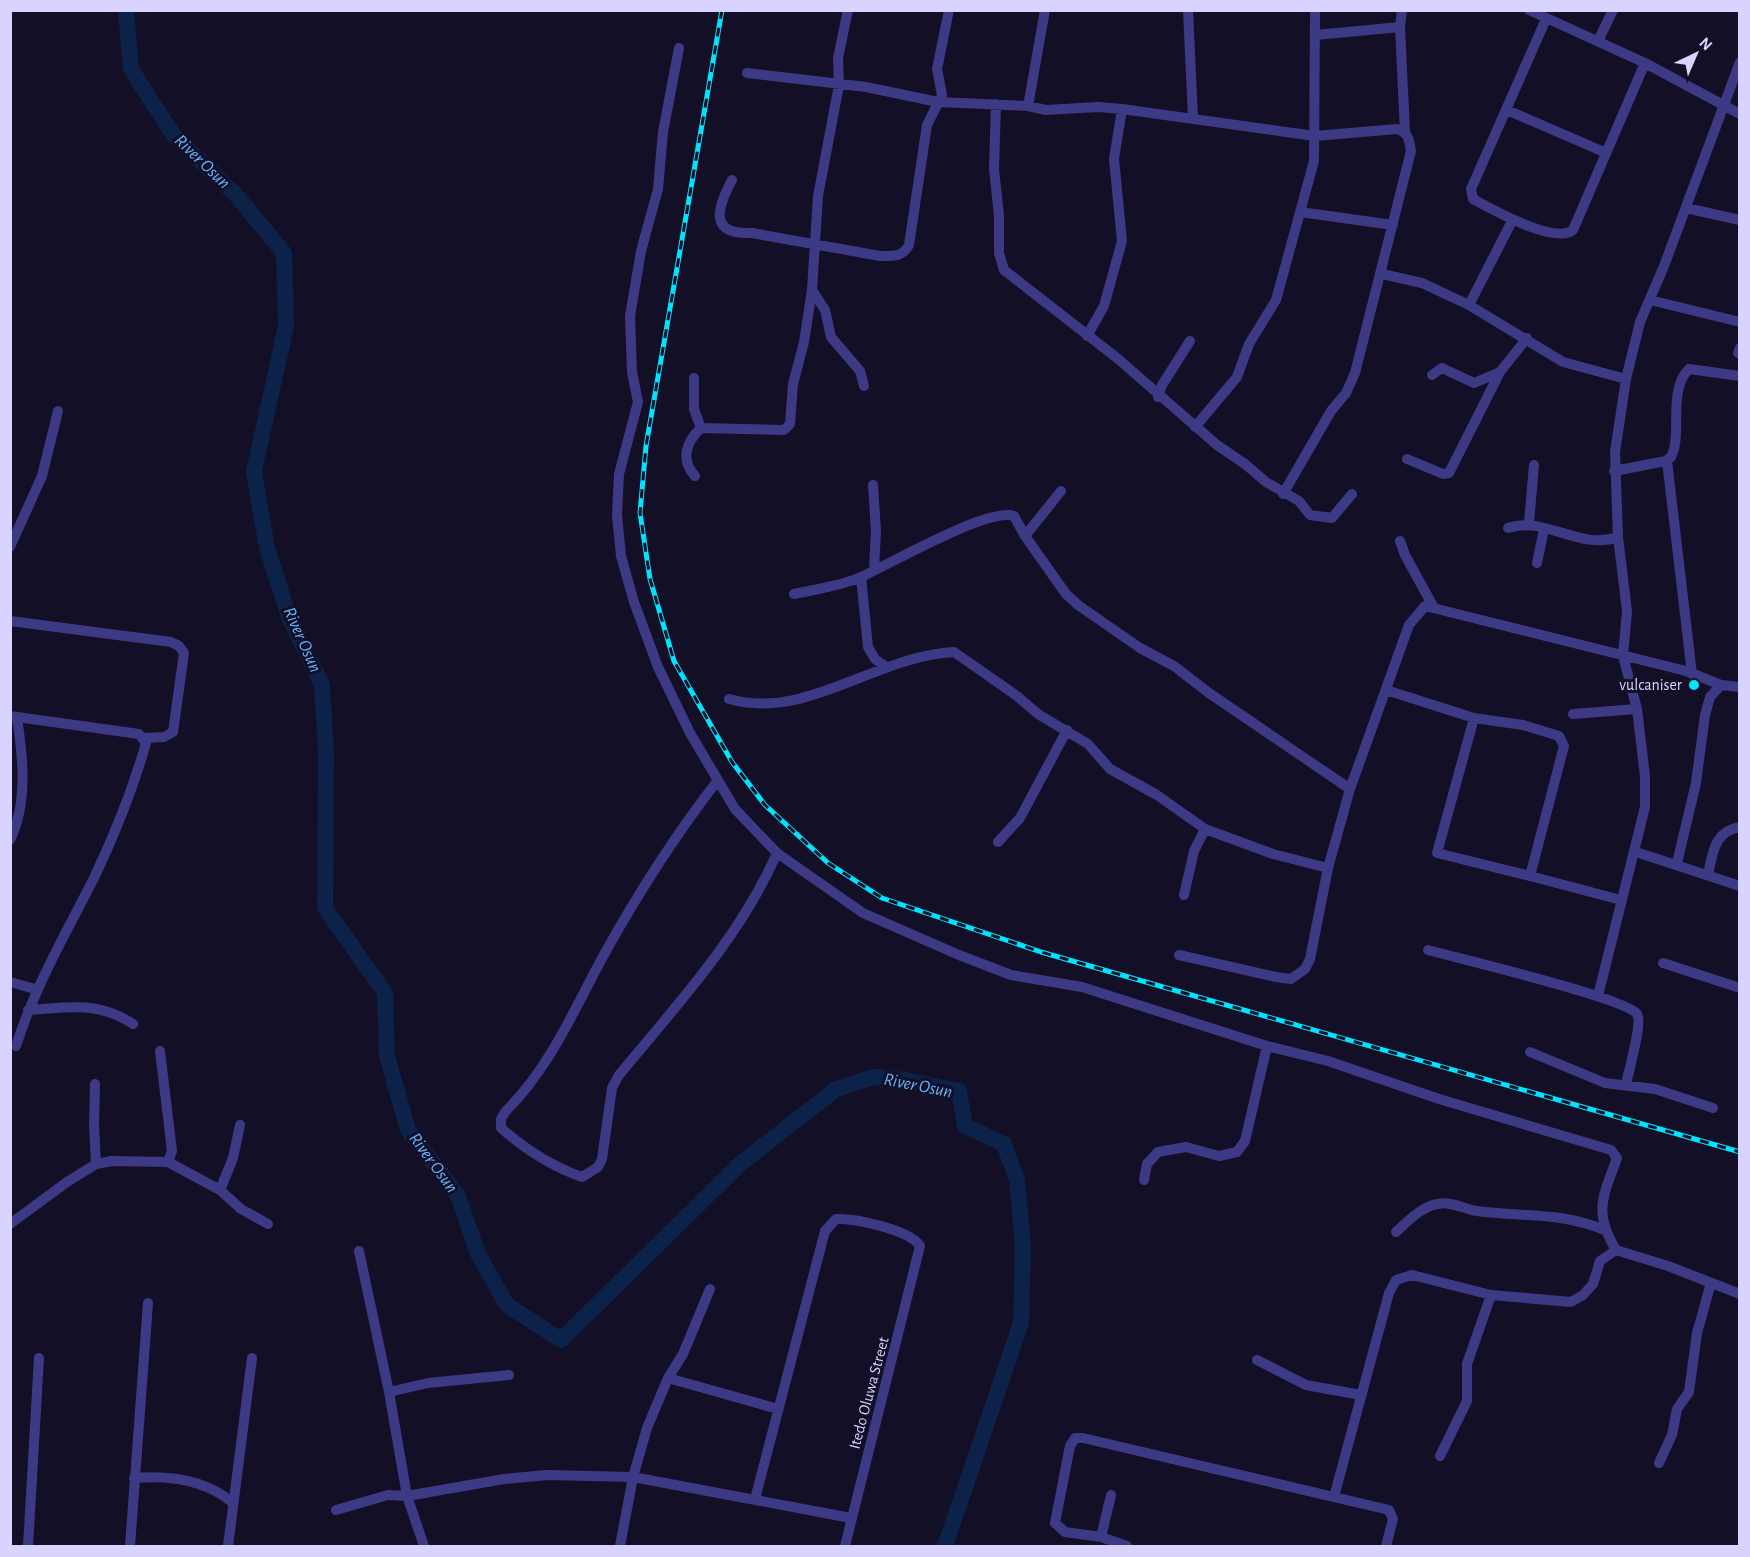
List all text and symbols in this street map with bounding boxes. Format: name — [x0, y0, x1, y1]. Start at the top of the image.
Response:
north arrow — [1666, 24, 1726, 84]
text: N — [1696, 34, 1715, 54]
water label: River Osun — [171, 131, 233, 193]
water label: River Osun — [280, 605, 324, 675]
place label: vulcaniser — [1619, 677, 1683, 693]
marker: vulcaniser — [1687, 678, 1701, 692]
water label: River Osun — [882, 1071, 954, 1101]
water label: River Osun — [405, 1130, 461, 1196]
street label: Itedo Oluwa Street — [846, 1335, 892, 1451]

